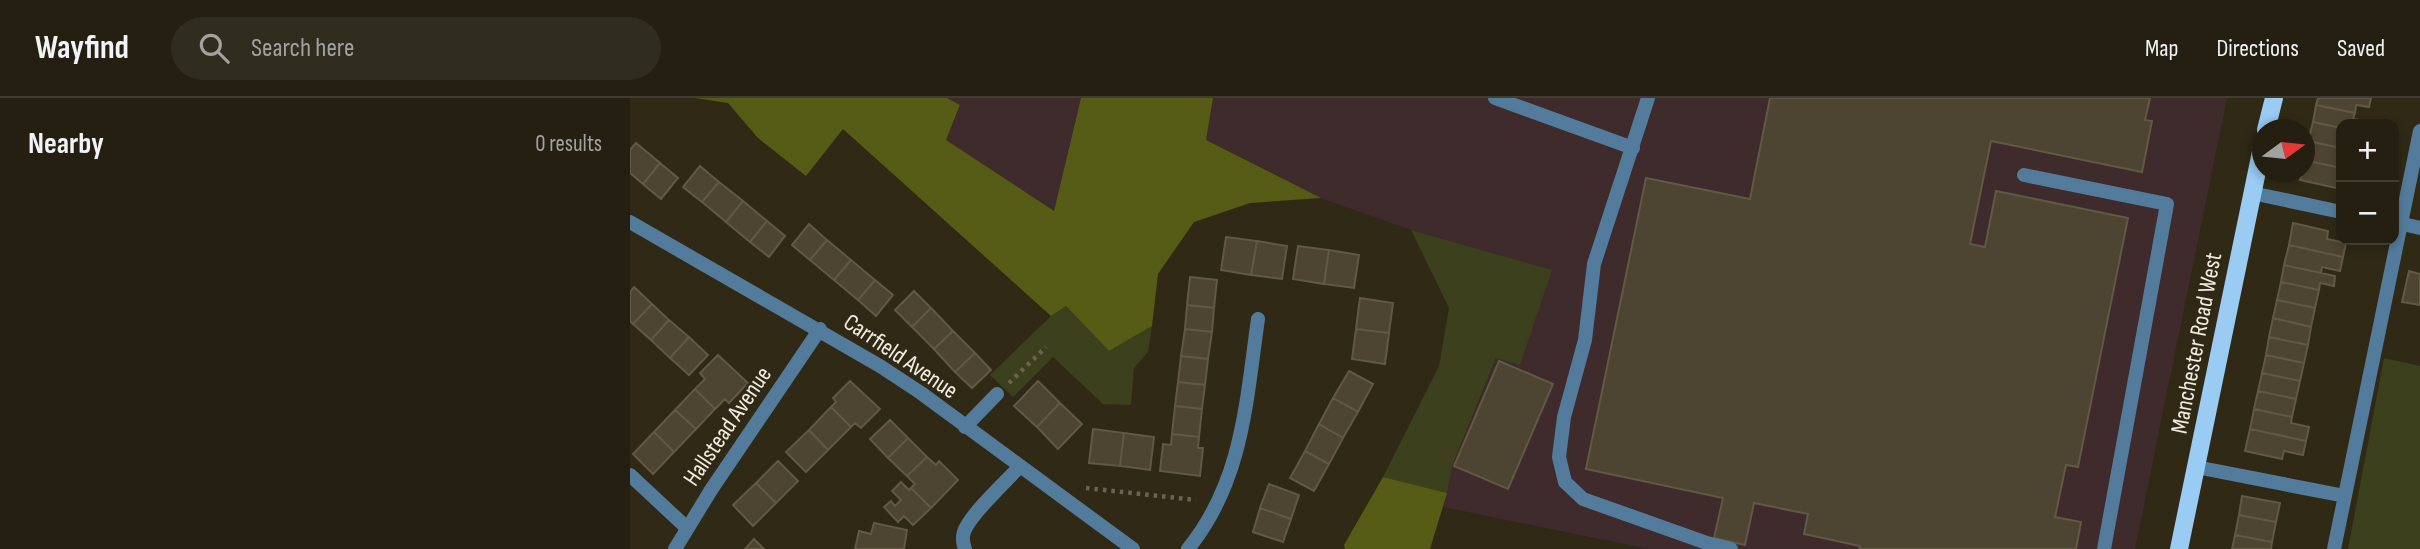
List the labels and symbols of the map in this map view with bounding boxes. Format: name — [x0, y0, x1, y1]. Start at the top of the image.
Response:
north arrow — [2252, 119, 2315, 182]
street label: Manchester Road West — [2165, 250, 2228, 436]
street label: Carrfield Avenue — [838, 308, 963, 405]
street label: Hallstead Avenue — [677, 361, 778, 491]

